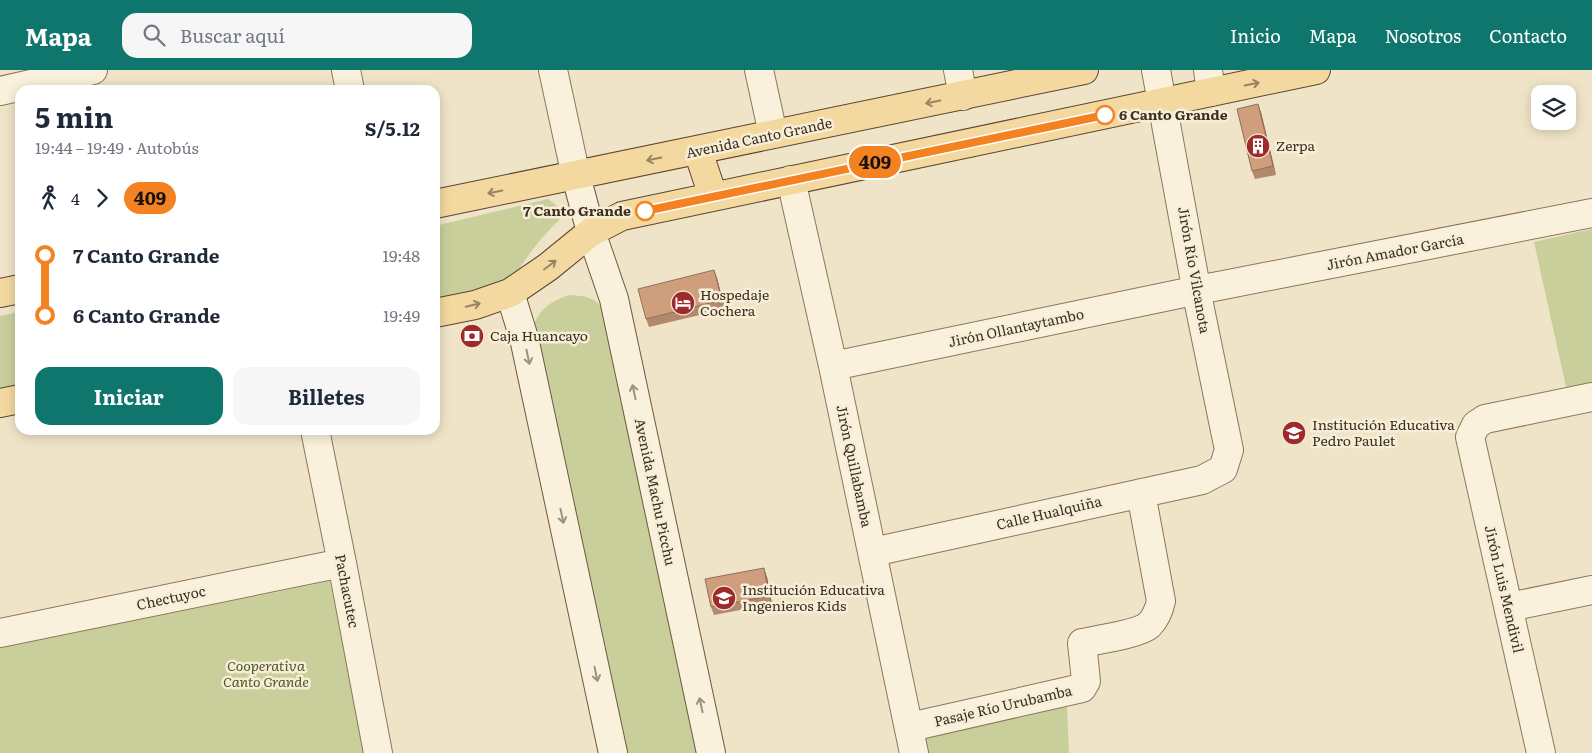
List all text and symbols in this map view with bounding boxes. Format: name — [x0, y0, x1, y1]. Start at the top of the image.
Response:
search box — [122, 13, 472, 58]
text: Mapa — [25, 18, 92, 53]
icon: search — [140, 21, 168, 49]
text: Buscar aquí — [180, 21, 285, 49]
text: Inicio — [1230, 22, 1281, 49]
text: Mapa — [1309, 22, 1357, 49]
text: Nosotros — [1385, 22, 1461, 49]
text: Contacto — [1489, 22, 1567, 49]
one-way arrow — [1244, 78, 1260, 88]
map controls — [1531, 85, 1576, 130]
button: layers — [1531, 85, 1576, 130]
text: 5 min — [35, 95, 113, 137]
one-way arrow — [926, 98, 942, 107]
place label: 6 Canto Grande — [1119, 104, 1228, 124]
marker: 6 Canto Grande — [1095, 105, 1115, 125]
street label: Avenida Canto Grande — [684, 112, 834, 162]
text: S/5.12 — [365, 114, 420, 142]
building icon: Zerpa — [1245, 133, 1271, 159]
text: 19:44 – 19:49 · Autobús — [35, 135, 199, 159]
place label: Zerpa — [1276, 135, 1316, 155]
line badge: 409 — [846, 146, 904, 178]
text: 409 — [859, 148, 891, 175]
one-way arrow — [647, 155, 663, 165]
icon: walk — [35, 184, 63, 212]
icon: forward — [88, 184, 116, 212]
text: 409 — [134, 184, 166, 211]
text: 4 — [71, 186, 80, 210]
one-way arrow — [487, 188, 503, 197]
place label: 7 Canto Grande — [523, 200, 631, 220]
marker: 7 Canto Grande — [635, 201, 655, 221]
street label: Jirón Río Vilcanota — [1174, 205, 1216, 335]
street label: Jirón Amador García — [1324, 228, 1466, 274]
text: 7 Canto Grande — [73, 241, 220, 269]
text: 19:48 — [382, 243, 420, 267]
one-way arrow — [543, 260, 556, 271]
place label: Hospedaje Cochera — [700, 284, 769, 320]
hotel icon: Hospedaje Cochera — [670, 290, 696, 316]
one-way arrow — [464, 300, 480, 309]
text: 6 Canto Grande — [73, 301, 220, 329]
text: 19:49 — [383, 303, 420, 327]
street label: Jirón Ollantaytambo — [946, 303, 1086, 351]
bank icon: Caja Huancayo — [459, 323, 485, 349]
place label: Caja Huancayo — [490, 325, 588, 345]
one-way arrow — [524, 348, 533, 364]
button: Iniciar — [35, 367, 223, 425]
button: Billetes — [233, 367, 420, 425]
one-way arrow — [629, 385, 638, 401]
street label: Jirón Quillabamba — [832, 403, 878, 529]
place label: Institución Educativa Pedro Paulet — [1312, 414, 1455, 450]
street label: Avenida Machu Picchu — [631, 416, 681, 568]
school or university icon: Institución Educativa Pedro Paulet — [1281, 420, 1307, 446]
street label: Calle Hualquiña — [994, 490, 1104, 534]
one-way arrow — [558, 507, 567, 523]
street label: Jirón Luis Mendivil — [1481, 523, 1530, 655]
street label: Pachacutec — [331, 552, 365, 629]
place label: Institución Educativa Ingenieros Kids — [742, 579, 885, 615]
street label: Chectuyoc — [134, 580, 207, 614]
school or university icon: Institución Educativa Ingenieros Kids — [711, 585, 737, 611]
park label: Cooperativa Canto Grande — [223, 655, 309, 691]
one-way arrow — [592, 666, 601, 682]
street label: Pasaje Río Urubamba — [932, 679, 1074, 731]
one-way arrow — [696, 698, 705, 714]

